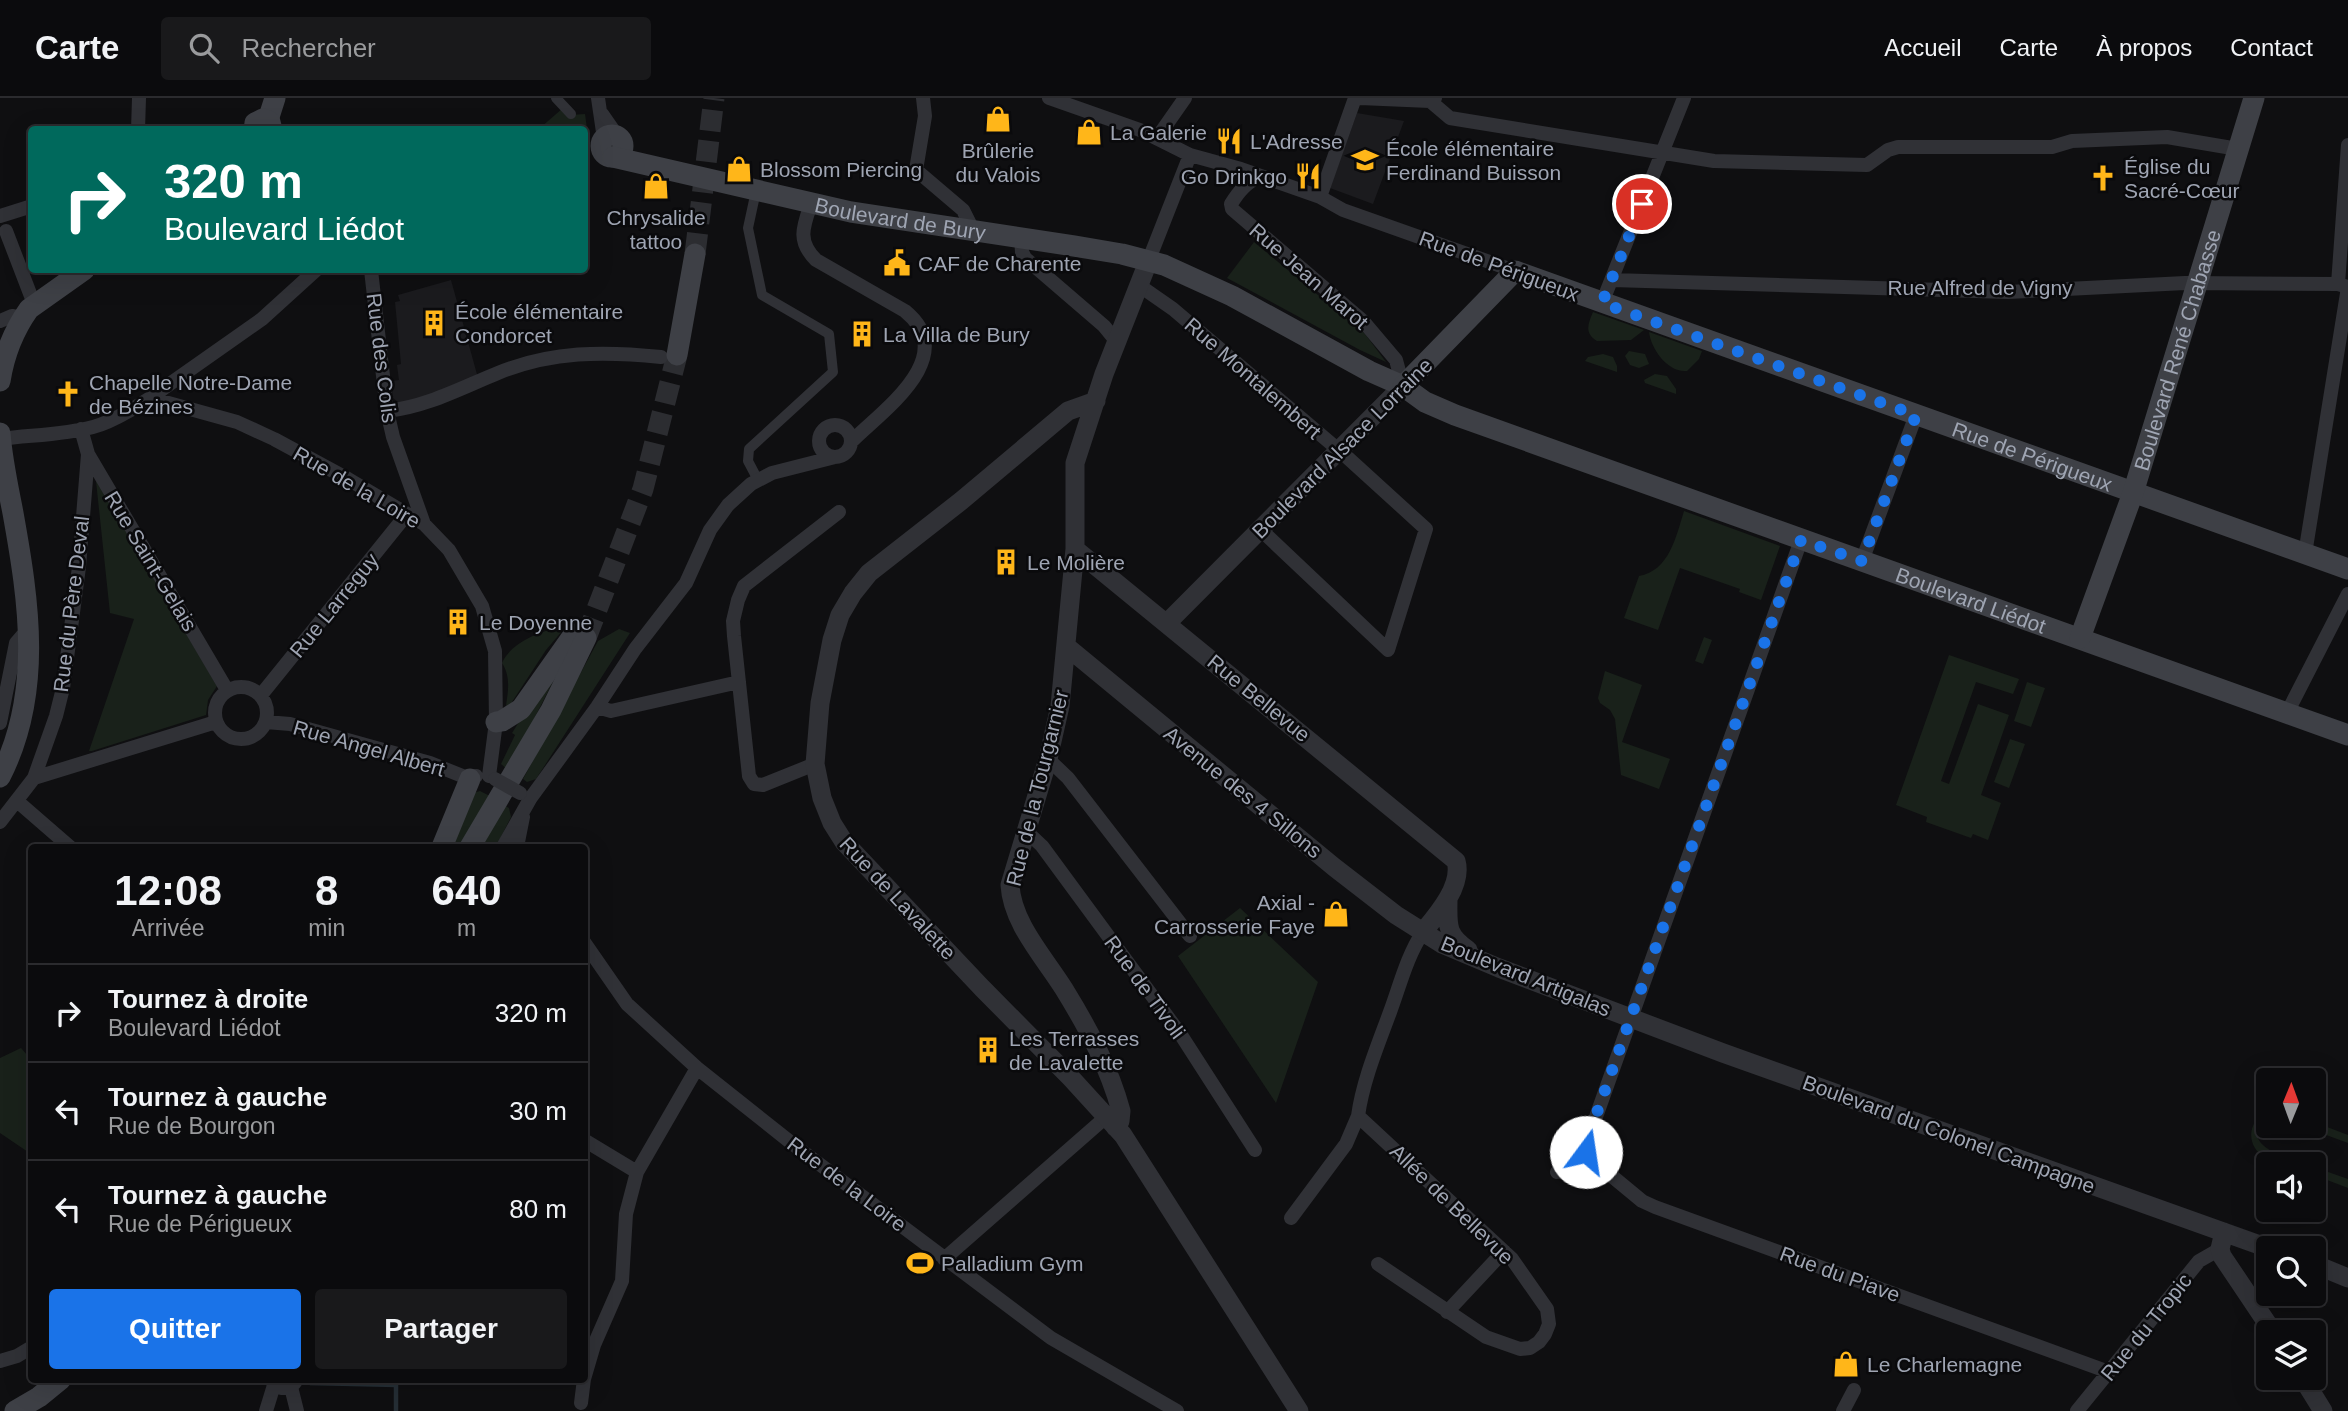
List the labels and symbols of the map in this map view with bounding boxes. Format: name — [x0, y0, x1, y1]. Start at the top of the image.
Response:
shop icon: Brûlerie du Valois — [983, 104, 1013, 134]
shop icon: La Galerie — [1074, 117, 1104, 147]
place label: La Galerie — [1110, 121, 1207, 144]
restaurant icon: L'Adresse — [1214, 126, 1244, 156]
place label: L'Adresse — [1250, 130, 1343, 153]
place label: École élémentaire Ferdinand Buisson — [1386, 137, 1561, 184]
place label: Brûlerie du Valois — [956, 139, 1040, 186]
school or university icon: École élémentaire Ferdinand Buisson — [1350, 145, 1380, 175]
shop icon: Blossom Piercing — [724, 154, 754, 184]
place label: Église du Sacré-Cœur — [2124, 155, 2240, 202]
place label: Blossom Piercing — [760, 158, 922, 181]
restaurant icon: Go Drinkgo — [1293, 161, 1323, 191]
church icon: Église du Sacré-Cœur — [2088, 163, 2118, 193]
place label: Go Drinkgo — [1181, 165, 1287, 188]
shop icon: Chrysalide tattoo — [641, 171, 671, 201]
pin — [1612, 174, 1672, 234]
street label: Boulevard de Bury — [813, 193, 988, 244]
place label: Chrysalide tattoo — [606, 206, 706, 253]
street label: Rue Jean Marot — [1245, 218, 1373, 334]
street label: Rue de Périgueux — [1416, 226, 1582, 306]
street label: Boulevard René Chabasse — [2129, 227, 2225, 473]
public building icon: CAF de Charente — [882, 248, 912, 278]
place label: CAF de Charente — [918, 252, 1081, 275]
street label: Rue Alfred de Vigny — [1887, 276, 2073, 299]
street label: Rue des Colis — [363, 292, 401, 424]
place label: École élémentaire Condorcet — [455, 300, 623, 347]
building icon: École élémentaire Condorcet — [419, 308, 449, 338]
street label: Rue Montalembert — [1180, 313, 1326, 443]
building icon: La Villa de Bury — [847, 319, 877, 349]
place label: La Villa de Bury — [883, 323, 1030, 346]
street label: Boulevard Alsace Lorraine — [1247, 353, 1437, 543]
place label: Chapelle Notre-Dame de Bézines — [89, 371, 292, 418]
church icon: Chapelle Notre-Dame de Bézines — [53, 379, 83, 409]
street label: Rue de Périgueux — [1949, 417, 2116, 495]
street label: Rue de la Loire — [290, 441, 424, 533]
street label: Rue Saint-Gelais — [100, 487, 202, 635]
street label: Rue du Père Deval — [49, 515, 93, 693]
building icon: Le Molière — [991, 547, 1021, 577]
street label: Rue Larreguy — [285, 548, 383, 662]
place label: Le Molière — [1027, 551, 1125, 574]
street label: Boulevard Liédot — [1893, 562, 2049, 637]
building icon: Le Doyenne — [443, 607, 473, 637]
place label: Le Doyenne — [479, 611, 592, 634]
street label: Rue Bellevue — [1203, 650, 1315, 746]
street label: Rue de la Tourgarnier — [1001, 687, 1073, 889]
street label: Rue Angel Albert — [291, 715, 448, 781]
street label: Avenue des 4 Sillons — [1160, 721, 1326, 863]
street label: Rue de Lavalette — [835, 832, 961, 964]
place label: Axial - Carrosserie Faye — [1154, 891, 1315, 938]
shop icon: Axial - Carrosserie Faye — [1321, 899, 1351, 929]
street label: Rue de Tivoli — [1100, 931, 1190, 1043]
street label: Boulevard Artigalas — [1438, 931, 1614, 1021]
place label: Les Terrasses de Lavalette — [1009, 1027, 1139, 1074]
building icon: Les Terrasses de Lavalette — [973, 1035, 1003, 1065]
north arrow — [2256, 1068, 2326, 1138]
street label: Boulevard du Colonel Campagne — [1800, 1070, 2098, 1198]
position arrow — [1549, 1115, 1623, 1189]
street label: Rue de la Loire — [783, 1132, 911, 1236]
street label: Allée de Bellevue — [1386, 1139, 1518, 1269]
street label: Rue du Piave — [1777, 1242, 1903, 1306]
sports icon: Palladium Gym — [905, 1248, 935, 1278]
place label: Palladium Gym — [941, 1252, 1083, 1275]
street label: Rue du Tropic — [2096, 1269, 2196, 1385]
shop icon: Le Charlemagne — [1831, 1349, 1861, 1379]
place label: Le Charlemagne — [1867, 1353, 2022, 1376]

